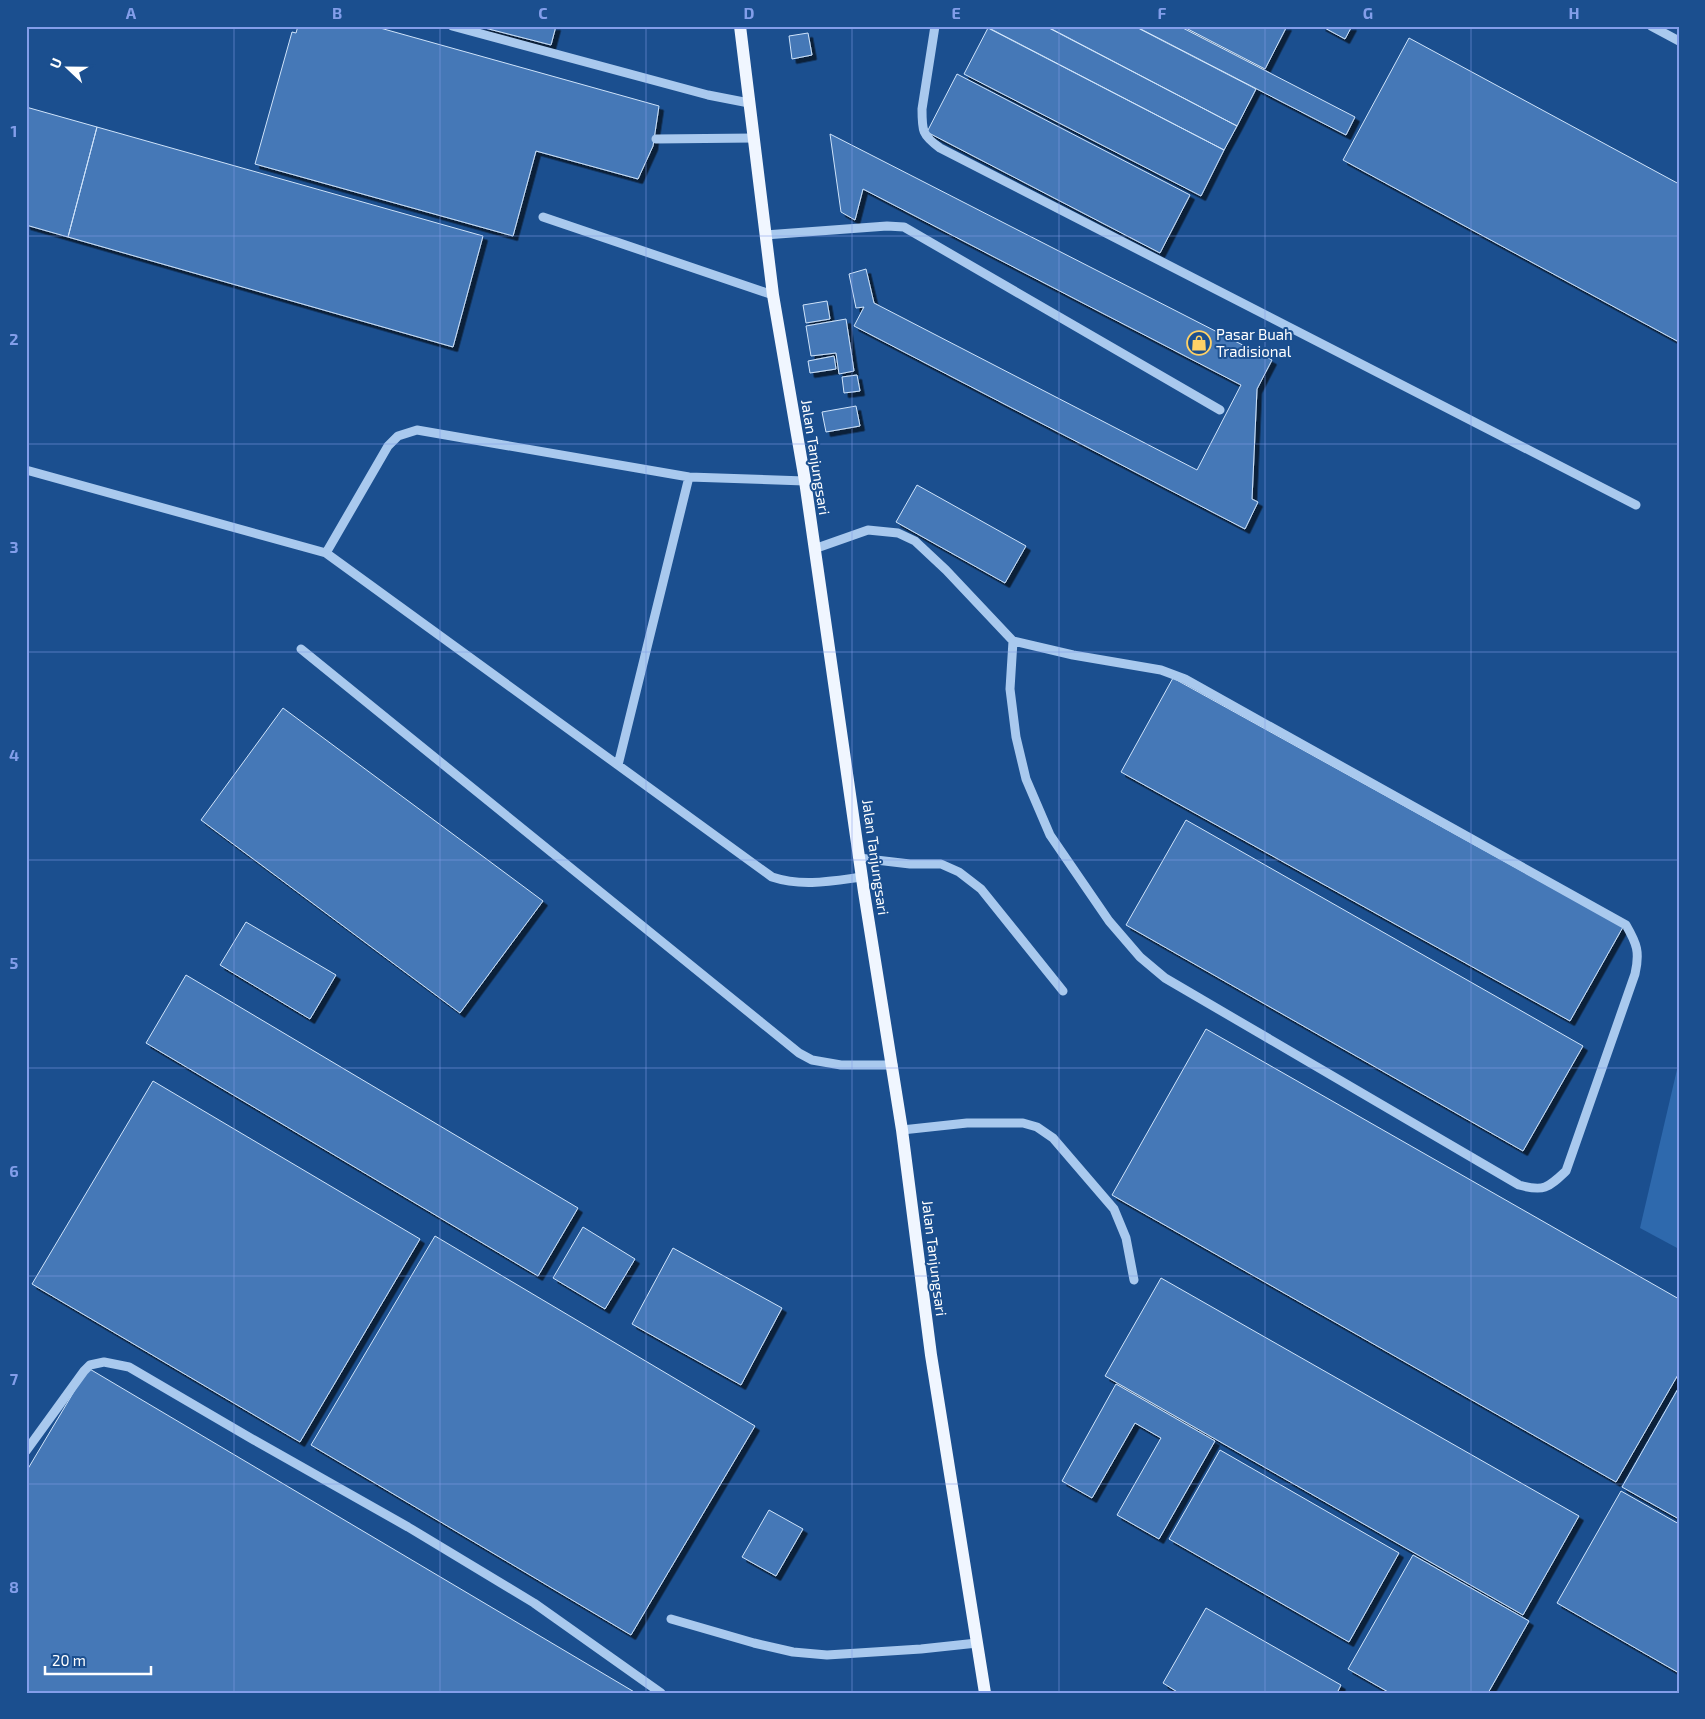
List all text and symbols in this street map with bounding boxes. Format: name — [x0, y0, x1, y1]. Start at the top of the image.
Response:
text: A — [126, 3, 137, 22]
text: B — [332, 3, 342, 22]
text: C — [538, 3, 548, 22]
text: D — [744, 3, 755, 22]
text: E — [951, 3, 961, 22]
text: F — [1158, 3, 1167, 22]
text: G — [1363, 3, 1373, 22]
text: H — [1568, 3, 1580, 22]
north arrow — [42, 42, 92, 92]
text: U — [46, 55, 65, 71]
text: 1 — [11, 121, 17, 140]
place label: Pasar Buah Tradisional — [1216, 325, 1293, 360]
text: 2 — [9, 329, 19, 348]
shop icon: Pasar Buah Tradisional — [1186, 330, 1212, 356]
street label: Jalan Tanjungsari — [797, 398, 834, 516]
text: 3 — [9, 537, 19, 556]
text: 4 — [9, 745, 19, 764]
street label: Jalan Tanjungsari — [858, 798, 893, 916]
text: 5 — [10, 953, 19, 972]
text: 6 — [9, 1161, 19, 1180]
street label: Jalan Tanjungsari — [918, 1199, 951, 1317]
text: 7 — [10, 1369, 19, 1388]
text: 8 — [9, 1577, 19, 1596]
scale bar — [45, 1644, 151, 1676]
text: 20 m — [52, 1651, 86, 1669]

